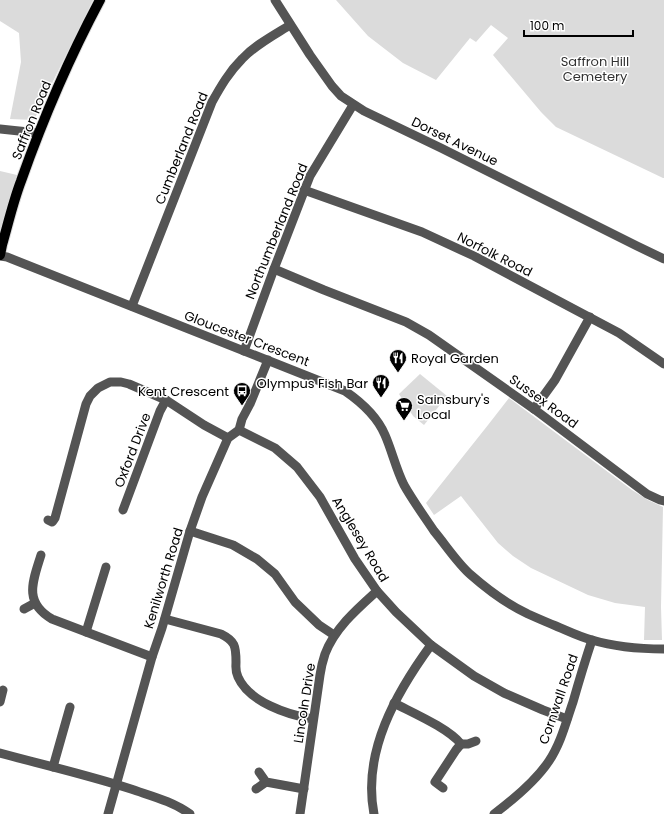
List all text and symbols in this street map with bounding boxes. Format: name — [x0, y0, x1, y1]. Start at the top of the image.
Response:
scale bar — [524, 12, 633, 38]
text: 100 m — [530, 17, 564, 34]
park label: Saffron Hill Cemetery — [561, 52, 629, 86]
street label: Saffron Road — [7, 78, 56, 163]
street label: Cumberland Road — [150, 89, 213, 207]
street label: Dorset Avenue — [408, 112, 501, 171]
street label: Northumberland Road — [240, 160, 312, 302]
street label: Norfolk Road — [454, 227, 536, 282]
street label: Gloucester Crescent — [182, 306, 312, 371]
restaurant icon: Royal Garden — [388, 348, 408, 373]
place label: Royal Garden — [411, 349, 499, 368]
street label: Sussex Road — [505, 370, 582, 433]
restaurant icon: Olympus Fish Bar — [371, 373, 391, 398]
place label: Olympus Fish Bar — [257, 374, 368, 393]
bus stop icon: Kent Crescent — [232, 381, 252, 406]
place label: Kent Crescent — [138, 382, 229, 401]
place label: Sainsbury's Local — [417, 390, 490, 424]
supermarket icon: Sainsbury's Local — [394, 396, 414, 421]
street label: Oxford Drive — [109, 410, 155, 490]
street label: Anglesey Road — [328, 493, 394, 586]
street label: Kenilworth Road — [139, 525, 188, 631]
street label: Cornwall Road — [534, 651, 583, 747]
street label: Lincoln Drive — [289, 662, 320, 745]

